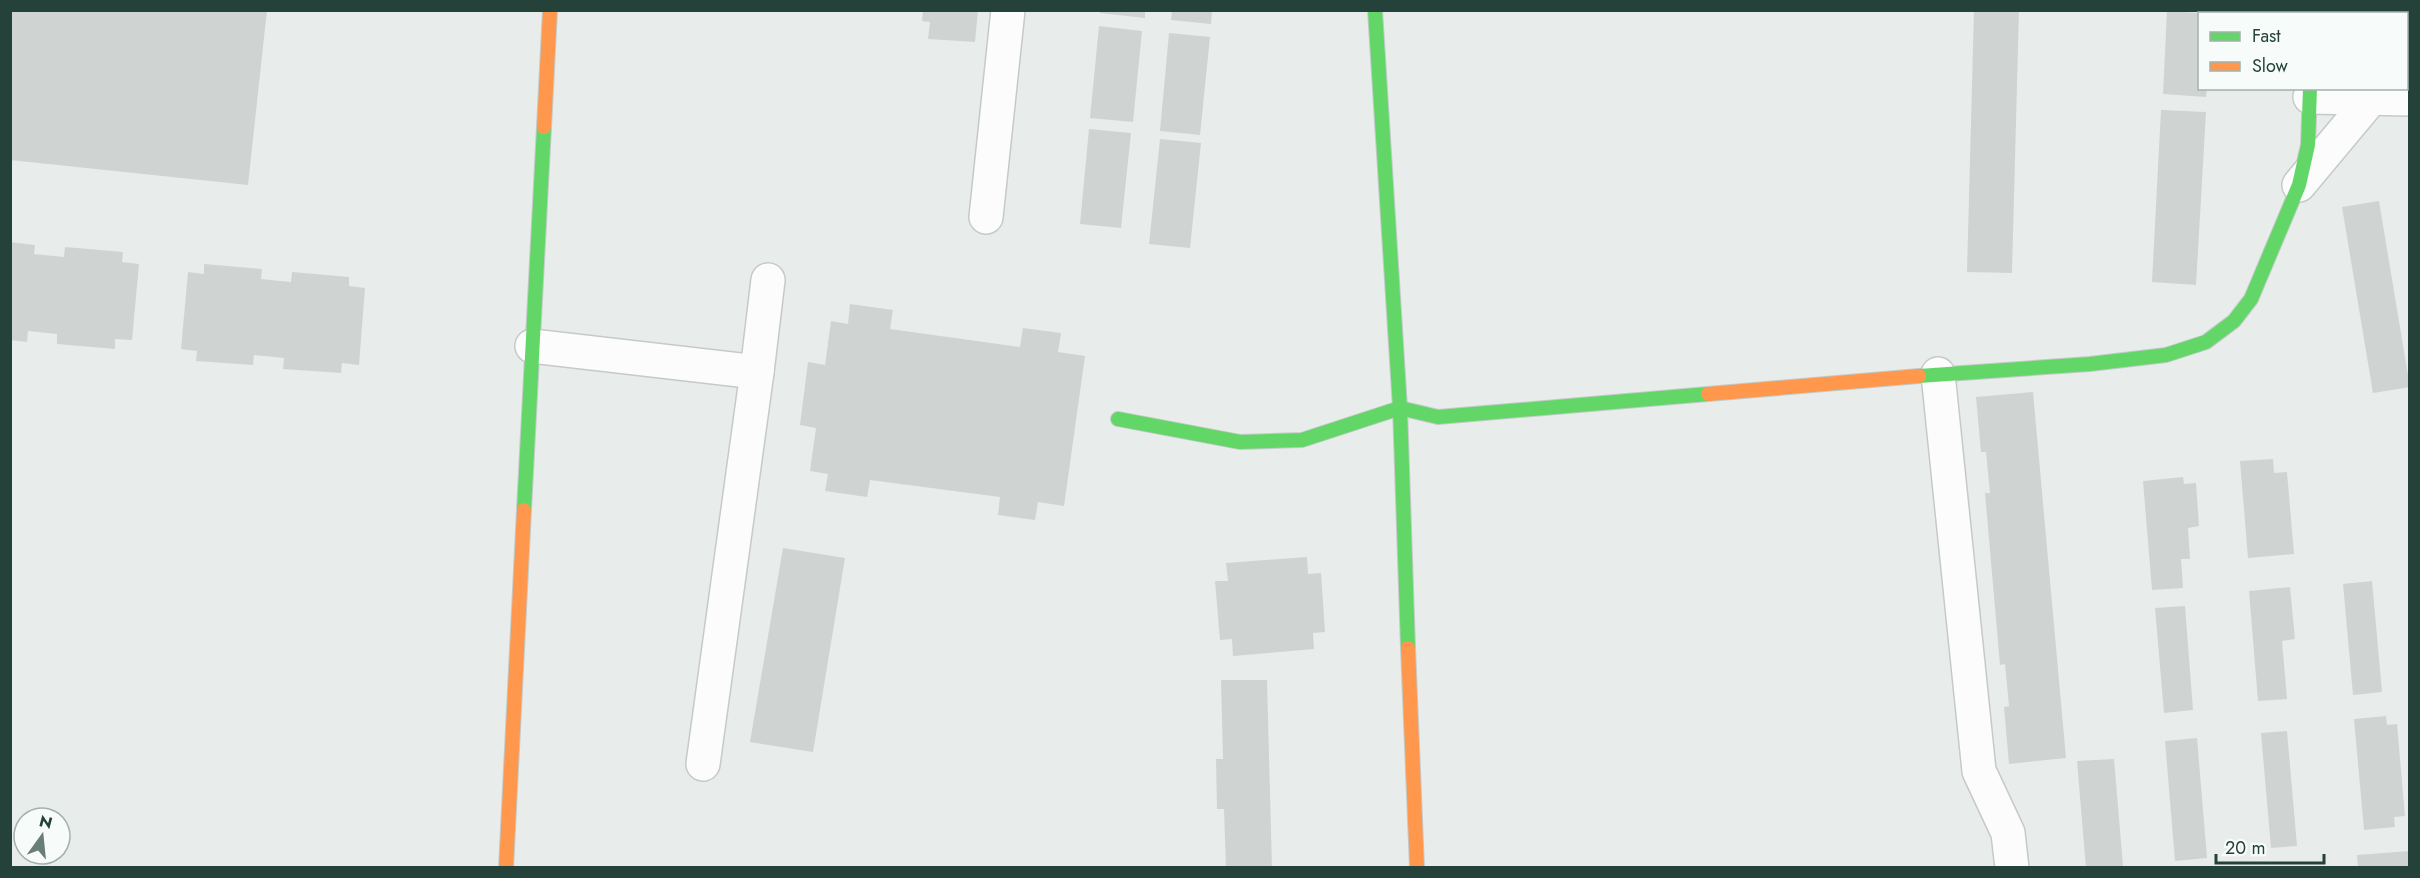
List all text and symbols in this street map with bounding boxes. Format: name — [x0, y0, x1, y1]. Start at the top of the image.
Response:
legend — [2198, 12, 2408, 90]
text: Fast — [2252, 23, 2281, 49]
text: Slow — [2252, 53, 2289, 79]
north arrow — [12, 806, 72, 866]
text: N — [37, 809, 55, 835]
scale bar — [2216, 827, 2324, 865]
text: 20 m — [2225, 835, 2265, 861]

